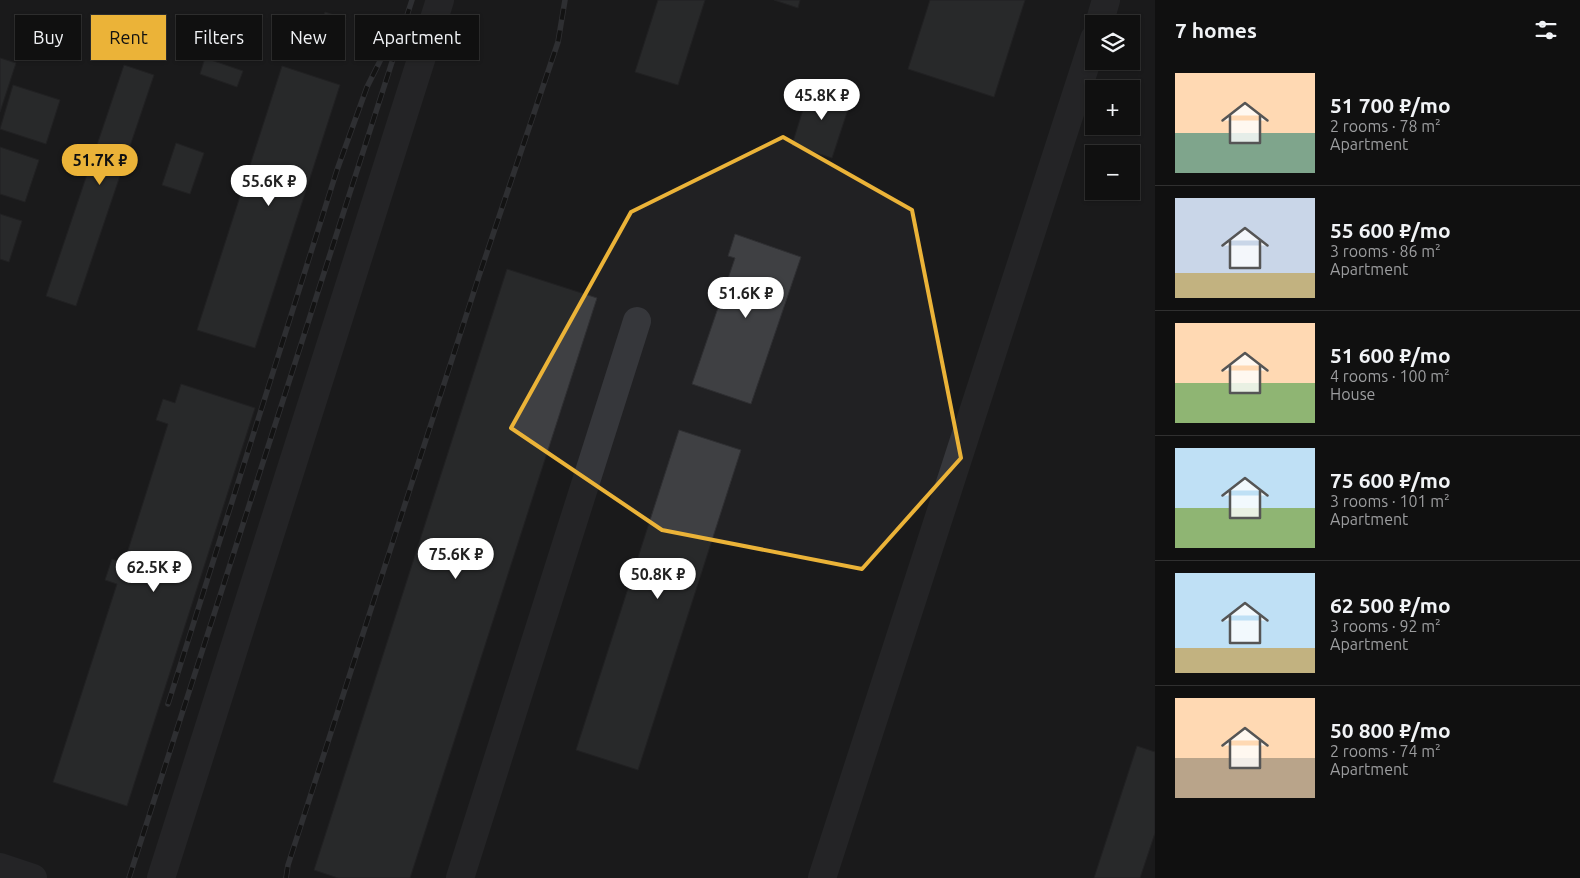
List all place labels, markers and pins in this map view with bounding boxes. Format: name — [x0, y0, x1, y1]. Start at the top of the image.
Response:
pin: 45.8K ₽ — [776, 78, 868, 121]
pin: 51.7K ₽ — [54, 144, 146, 186]
pin: 55.6K ₽ — [223, 164, 315, 207]
pin: 51.6K ₽ — [700, 276, 792, 319]
pin: 75.6K ₽ — [410, 538, 502, 580]
pin: 62.5K ₽ — [108, 550, 200, 593]
pin: 50.8K ₽ — [612, 558, 704, 600]

